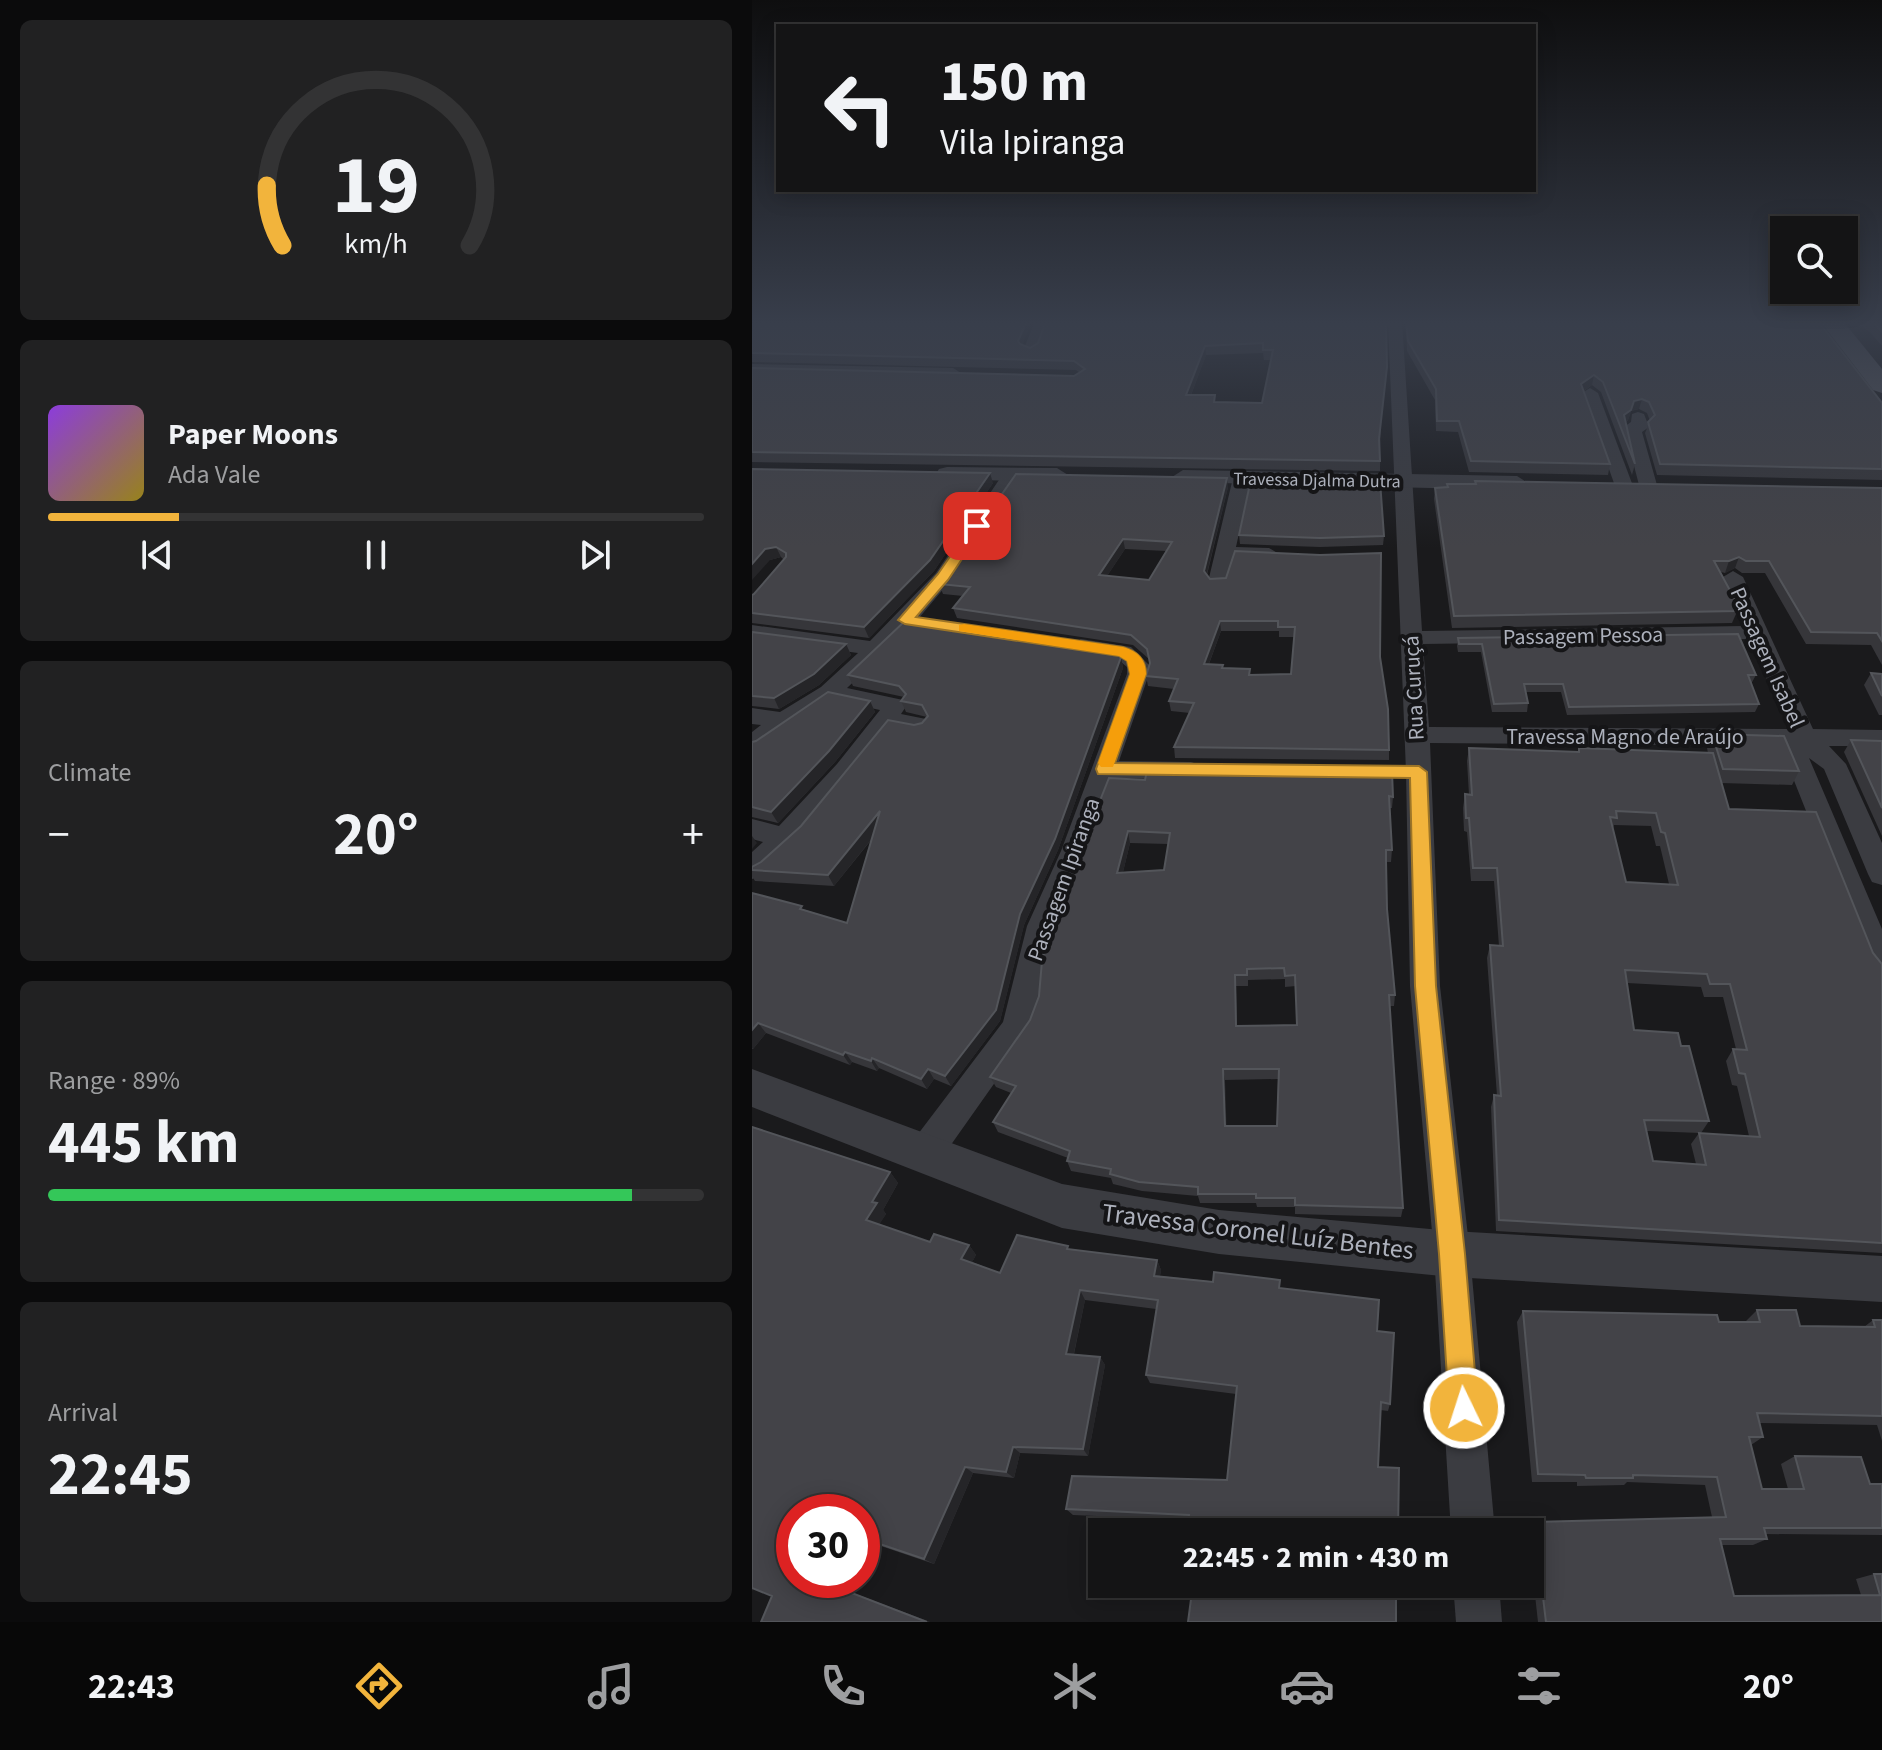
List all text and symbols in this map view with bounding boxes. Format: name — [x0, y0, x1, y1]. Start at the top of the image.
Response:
text: 150 m — [940, 43, 1088, 122]
icon: left — [808, 56, 912, 160]
text: Vila Ipiranga — [940, 117, 1125, 168]
text: 19 — [332, 127, 420, 245]
map controls — [1770, 216, 1858, 304]
button: search — [1770, 216, 1858, 304]
text: km/h — [344, 224, 408, 264]
text: Paper Moons — [168, 413, 338, 456]
text: Ada Vale — [168, 456, 260, 493]
street label: Travessa Djalma Dutra — [1233, 467, 1401, 494]
pin — [943, 492, 1011, 560]
icon: arrive — [955, 504, 999, 548]
icon: previous — [135, 533, 179, 577]
icon: pause — [354, 533, 398, 577]
icon: next — [573, 533, 617, 577]
street label: Passagem Isabel — [1722, 582, 1812, 733]
street label: Passagem Pessoa — [1503, 619, 1664, 653]
street label: Rua Curuçá — [1395, 635, 1433, 741]
street label: Travessa Magno de Araújo — [1506, 721, 1744, 753]
text: Climate — [48, 754, 132, 791]
text: 20° — [333, 793, 419, 878]
street label: Passagem Ipiranga — [1020, 793, 1108, 966]
text: − — [48, 804, 70, 867]
text: + — [682, 804, 704, 867]
text: Range · 89% — [48, 1062, 180, 1099]
text: 445 km — [48, 1101, 239, 1186]
street label: Travessa Coronel Luíz Bentes — [1100, 1194, 1416, 1269]
position arrow — [1422, 1366, 1506, 1450]
text: Arrival — [48, 1394, 118, 1431]
text: 22:45 — [48, 1433, 193, 1518]
speed limit sign: 30 — [776, 1494, 880, 1598]
text: 22:45 · 2 min · 430 m — [1183, 1536, 1449, 1579]
icon: directions — [351, 1658, 407, 1714]
icon: music — [583, 1658, 639, 1714]
icon: phone — [815, 1658, 871, 1714]
icon: climate — [1047, 1658, 1103, 1714]
icon: car — [1279, 1658, 1335, 1714]
icon: filters — [1511, 1658, 1567, 1714]
text: 22:43 — [88, 1661, 175, 1712]
text: 20° — [1743, 1661, 1794, 1712]

